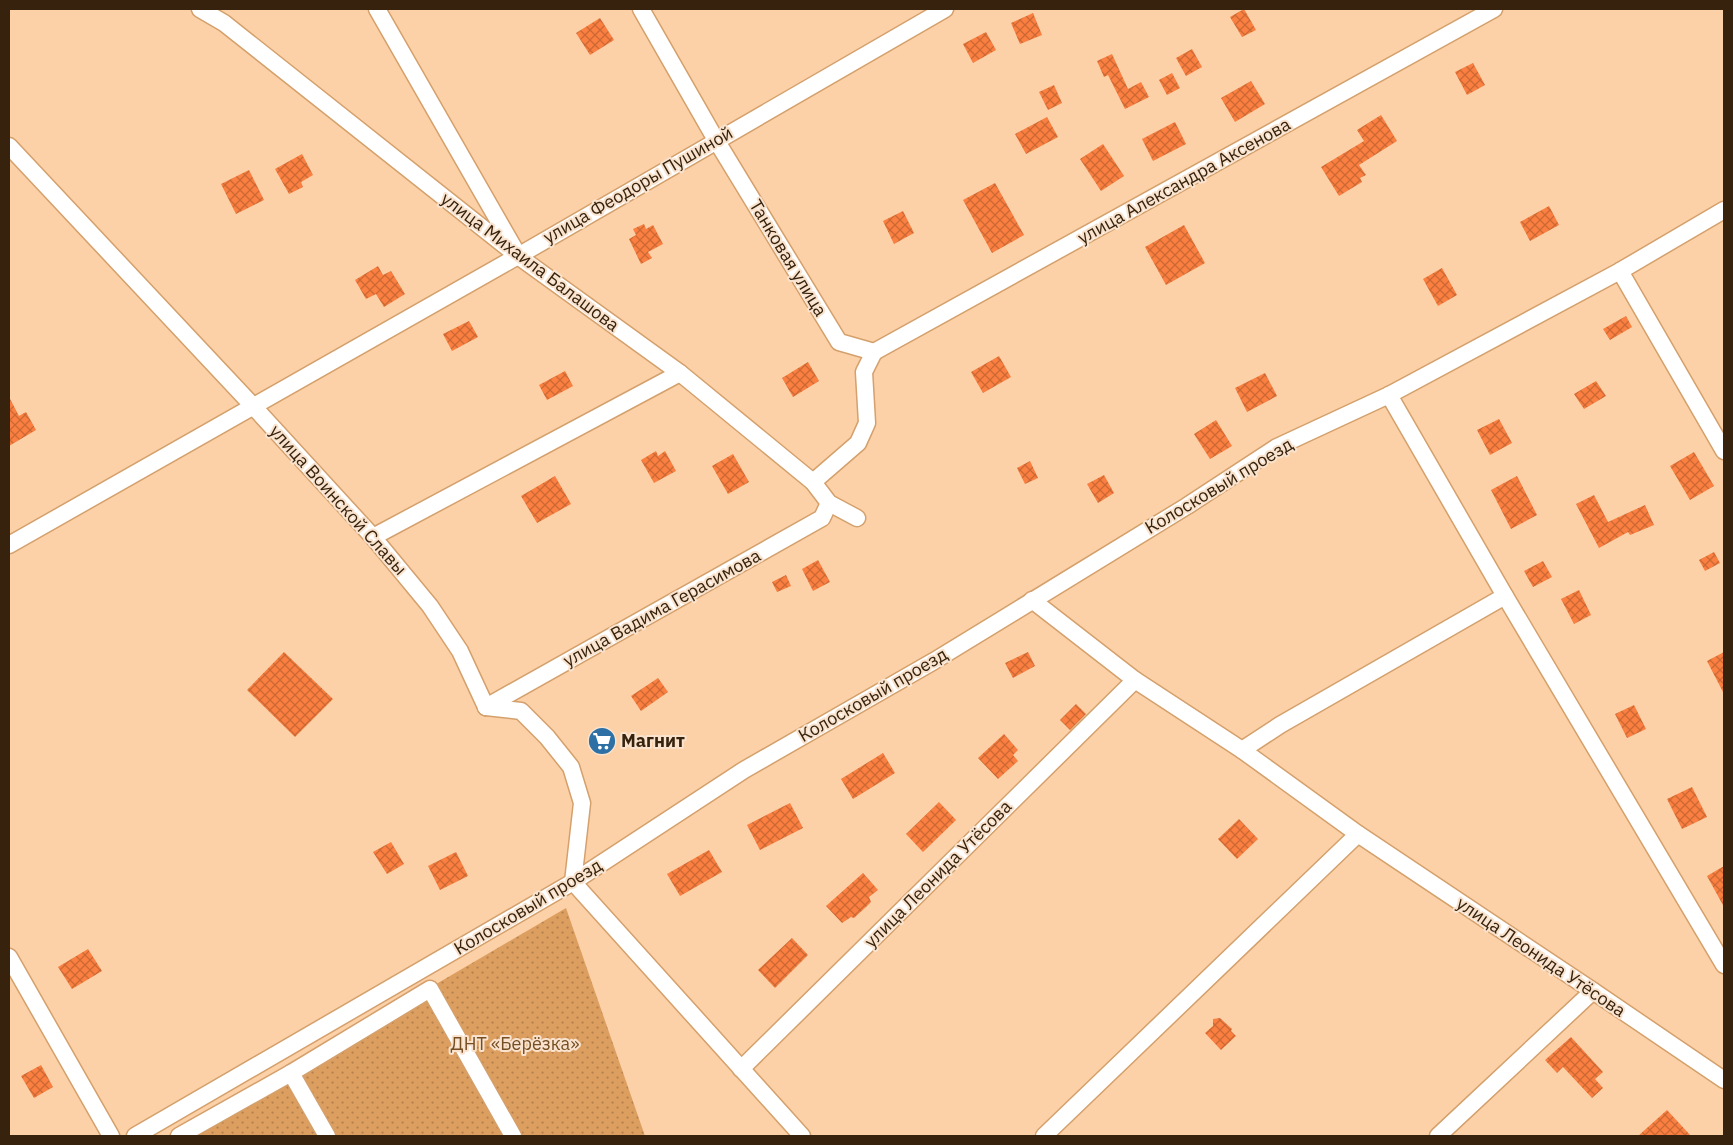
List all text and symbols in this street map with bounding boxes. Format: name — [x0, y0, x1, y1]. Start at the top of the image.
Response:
street label: улица Александра Аксенова — [1073, 112, 1295, 249]
street label: улица Феодоры Пушиной — [539, 121, 737, 248]
street label: улица Михаила Балашова — [436, 187, 624, 337]
street label: Танковая улица — [745, 195, 833, 321]
street label: улица Воинской Славы — [265, 420, 412, 580]
street label: Колосковый проезд — [1140, 432, 1297, 539]
street label: улица Вадима Герасимова — [559, 543, 765, 672]
street label: Колосковый проезд — [794, 642, 952, 747]
supermarket icon: Магнит — [587, 726, 617, 756]
place label: Магнит — [621, 729, 685, 752]
street label: улица Леонида Утёсова — [859, 795, 1016, 952]
street label: Колосковый проезд — [449, 853, 606, 960]
street label: улица Леонида Утёсова — [1452, 891, 1631, 1022]
park label: ДНТ «Берёзка» — [451, 1032, 579, 1055]

